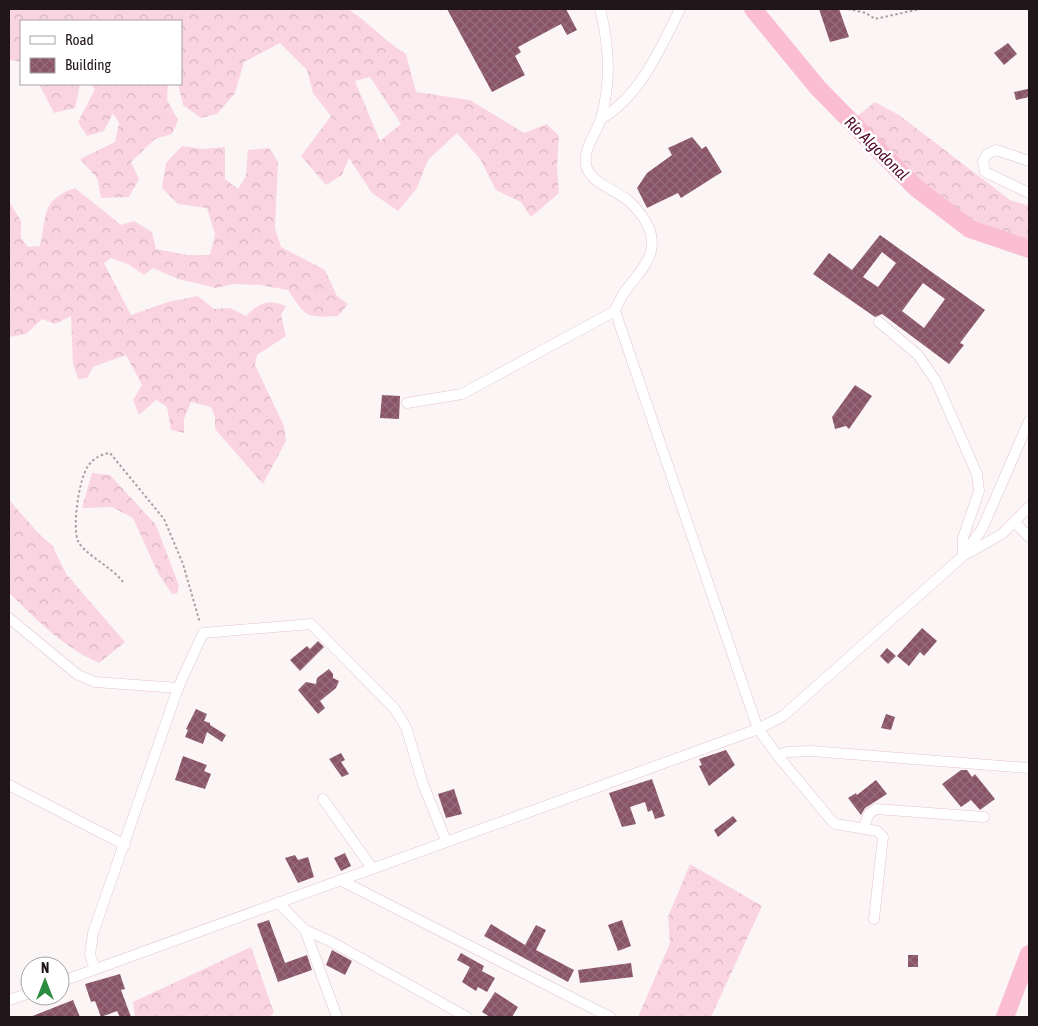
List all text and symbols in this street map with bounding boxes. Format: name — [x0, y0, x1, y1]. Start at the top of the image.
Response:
legend — [20, 20, 182, 85]
text: Road — [65, 31, 94, 48]
text: Building — [65, 56, 111, 73]
water label: Río Algodonal — [841, 112, 913, 184]
north arrow — [20, 956, 70, 1006]
text: N — [41, 960, 49, 976]

